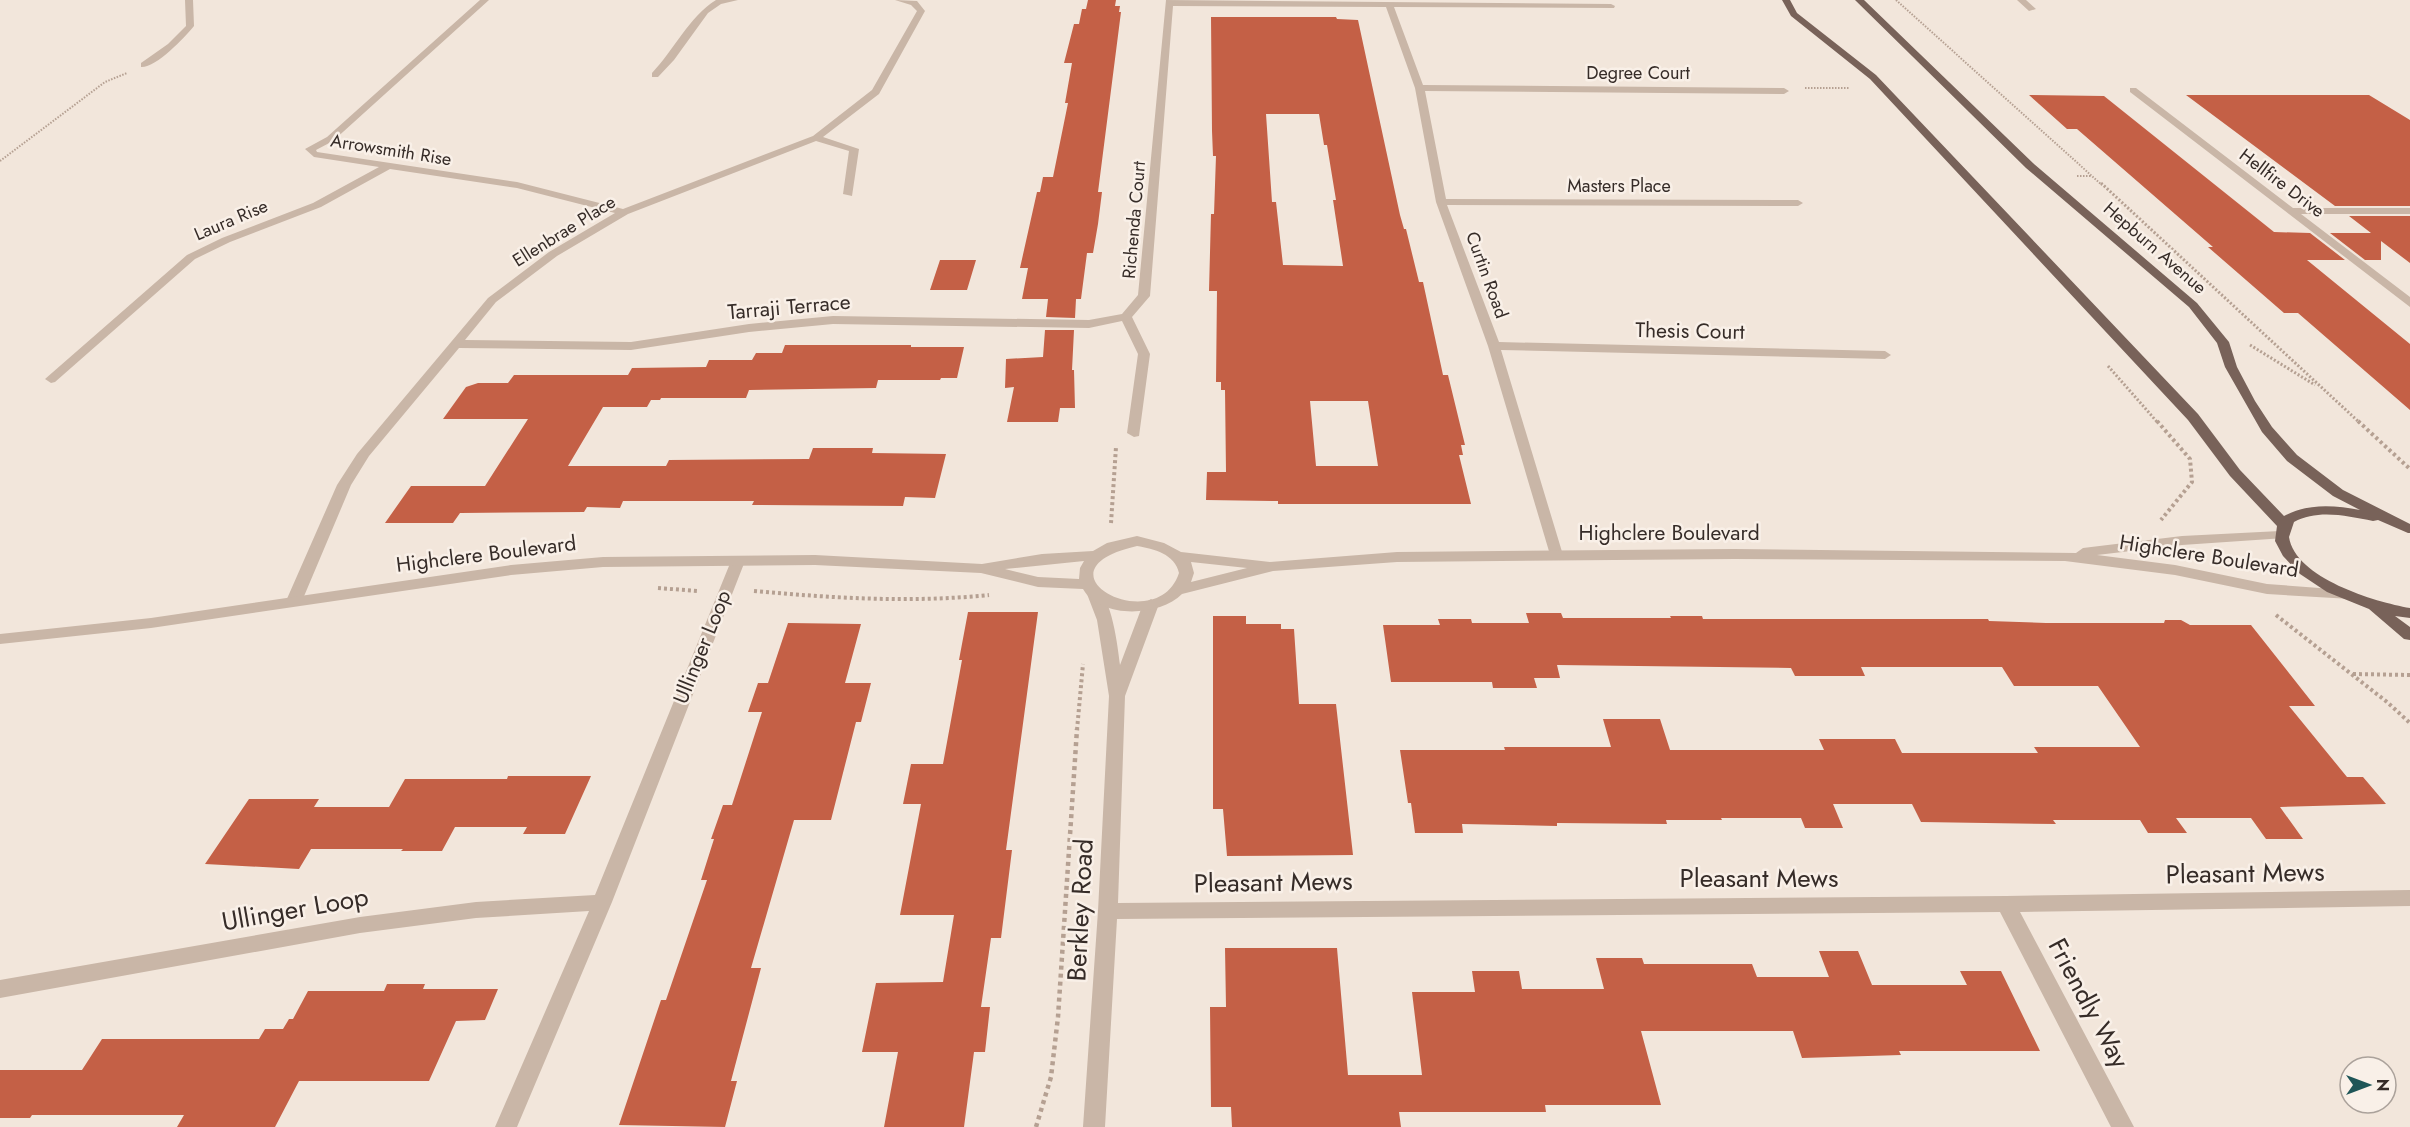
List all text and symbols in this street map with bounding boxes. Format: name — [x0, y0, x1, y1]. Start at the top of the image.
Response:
street label: Degree Court — [1586, 60, 1691, 86]
street label: Arrowsmith Rise — [329, 128, 453, 172]
street label: Hellfire Drive — [2234, 142, 2330, 224]
street label: Richenda Court — [1116, 159, 1152, 280]
street label: Masters Place — [1567, 173, 1671, 199]
street label: Ellenbrae Place — [507, 189, 621, 273]
street label: Laura Rise — [190, 193, 272, 247]
street label: Hepburn Avenue — [2098, 196, 2212, 300]
street label: Curtin Road — [1459, 228, 1515, 322]
street label: Tarraji Terrace — [726, 287, 852, 327]
street label: Thesis Court — [1635, 315, 1745, 347]
street label: Highclere Boulevard — [1578, 518, 1760, 548]
street label: Highclere Boulevard — [2117, 527, 2301, 585]
street label: Highclere Boulevard — [394, 528, 578, 580]
street label: Ullinger Loop — [666, 586, 738, 708]
street label: Berkley Road — [1057, 838, 1103, 982]
street label: Pleasant Mews — [2165, 853, 2325, 893]
street label: Pleasant Mews — [1679, 859, 1839, 897]
street label: Pleasant Mews — [1193, 862, 1353, 902]
street label: Ullinger Loop — [219, 877, 371, 941]
street label: Friendly Way — [2039, 931, 2139, 1075]
north arrow — [2338, 1055, 2398, 1115]
text: N — [2371, 1079, 2394, 1091]

